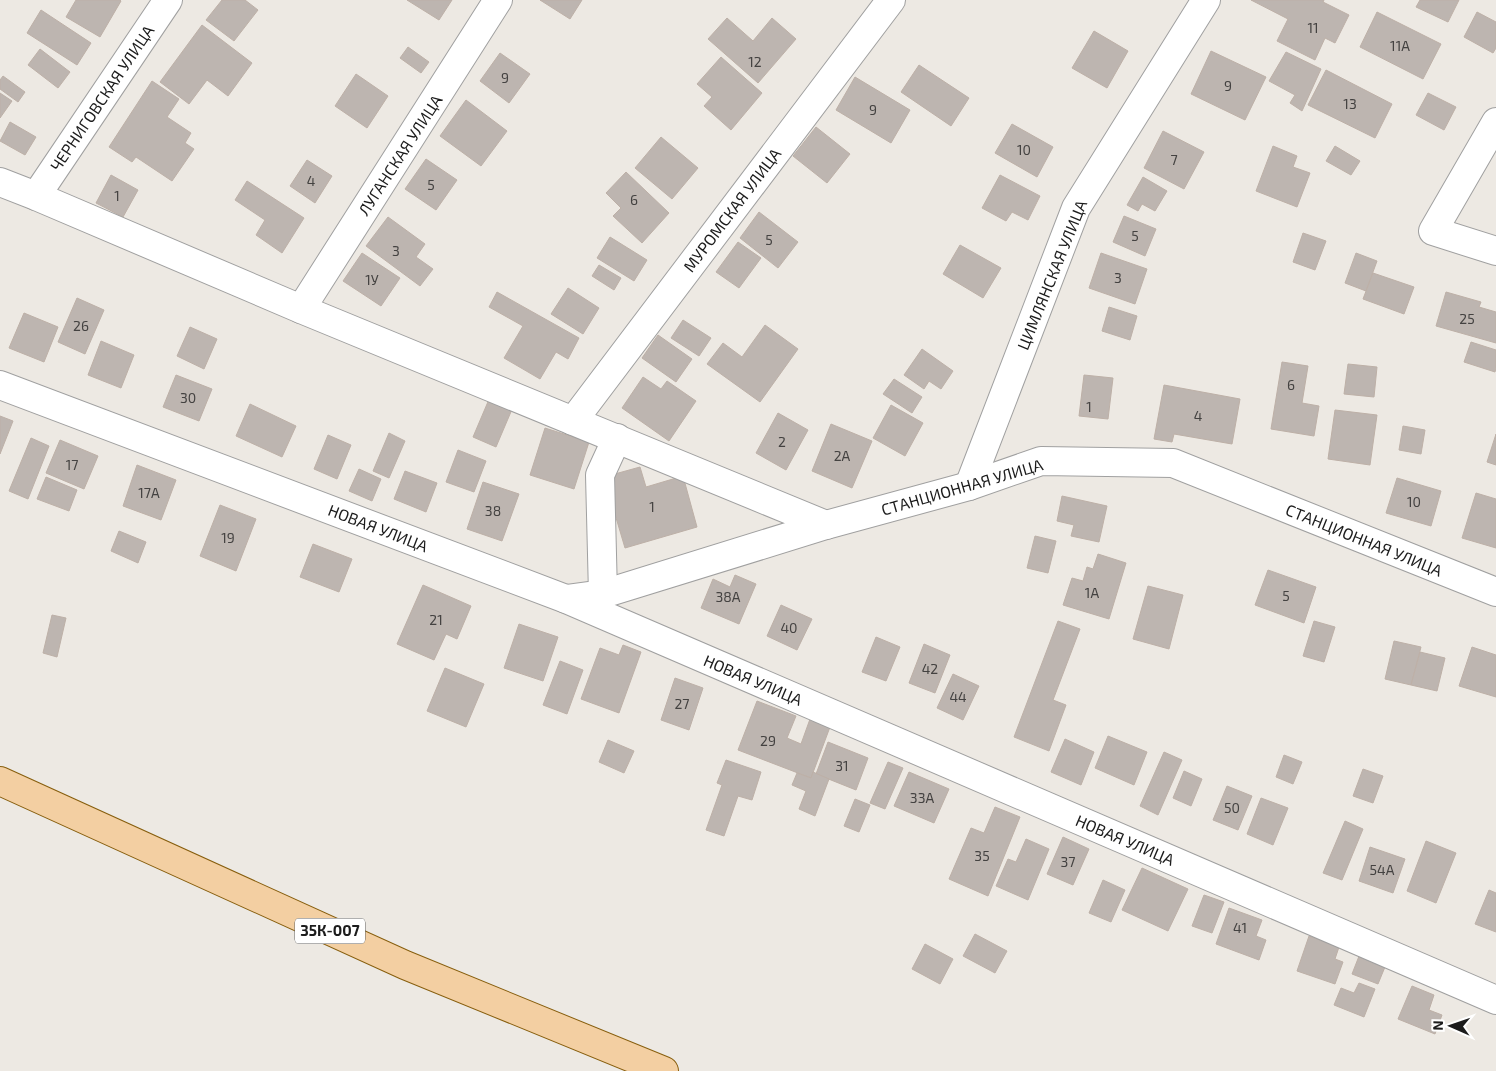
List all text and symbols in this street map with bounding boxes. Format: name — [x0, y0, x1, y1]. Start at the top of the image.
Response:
house number: 11 — [1307, 19, 1319, 36]
street label: ЧЕРНИГОВСКАЯ УЛИЦА — [46, 21, 157, 174]
house number: 11А — [1390, 37, 1410, 54]
house number: 12 — [748, 53, 762, 70]
house number: 9 — [501, 69, 509, 86]
house number: 9 — [1224, 77, 1232, 94]
street label: ЛУГАНСКАЯ УЛИЦА — [354, 91, 446, 219]
house number: 13 — [1343, 95, 1357, 112]
house number: 9 — [869, 101, 877, 118]
house number: 10 — [1017, 141, 1031, 158]
street label: МУРОМСКАЯ УЛИЦА — [679, 144, 784, 275]
house number: 7 — [1170, 151, 1178, 168]
house number: 4 — [307, 172, 315, 189]
house number: 5 — [427, 176, 435, 193]
house number: 1 — [114, 187, 120, 204]
house number: 6 — [630, 191, 638, 208]
street label: ЦИМЛЯНСКАЯ УЛИЦА — [1013, 197, 1090, 352]
house number: 5 — [1131, 227, 1139, 244]
house number: 5 — [765, 231, 773, 248]
house number: 3 — [392, 242, 400, 259]
house number: 3 — [1114, 269, 1122, 286]
house number: 1У — [365, 271, 379, 288]
house number: 25 — [1459, 310, 1475, 327]
house number: 26 — [73, 317, 89, 334]
house number: 6 — [1287, 376, 1295, 393]
house number: 30 — [180, 389, 196, 406]
house number: 1 — [1086, 398, 1092, 415]
house number: 4 — [1194, 407, 1202, 424]
house number: 2 — [778, 433, 786, 450]
house number: 2А — [834, 447, 851, 464]
street label: СТАНЦИОННАЯ УЛИЦА — [879, 454, 1045, 519]
house number: 17 — [66, 456, 78, 473]
house number: 17А — [138, 484, 160, 501]
house number: 10 — [1407, 493, 1421, 510]
house number: 1 — [649, 498, 655, 515]
street label: СТАНЦИОННАЯ УЛИЦА — [1283, 499, 1445, 580]
street label: НОВАЯ УЛИЦА — [326, 500, 431, 555]
house number: 38 — [485, 502, 501, 519]
house number: 19 — [221, 529, 235, 546]
house number: 1А — [1085, 584, 1099, 601]
house number: 5 — [1282, 587, 1290, 604]
house number: 38А — [716, 588, 741, 605]
house number: 21 — [429, 611, 443, 628]
house number: 40 — [780, 619, 798, 636]
street label: НОВАЯ УЛИЦА — [701, 650, 805, 709]
house number: 42 — [922, 660, 938, 677]
house number: 44 — [949, 688, 967, 705]
house number: 27 — [674, 695, 690, 712]
house number: 29 — [760, 732, 776, 749]
house number: 31 — [835, 757, 849, 774]
house number: 33А — [910, 789, 934, 806]
house number: 50 — [1224, 799, 1240, 816]
street label: НОВАЯ УЛИЦА — [1073, 810, 1177, 869]
house number: 35 — [974, 847, 990, 864]
house number: 37 — [1061, 853, 1075, 870]
house number: 54А — [1370, 861, 1395, 878]
road number: 35К-007 — [295, 918, 365, 944]
house number: 41 — [1233, 919, 1247, 936]
north arrow — [1426, 1001, 1476, 1051]
text: N — [1429, 1020, 1446, 1031]

